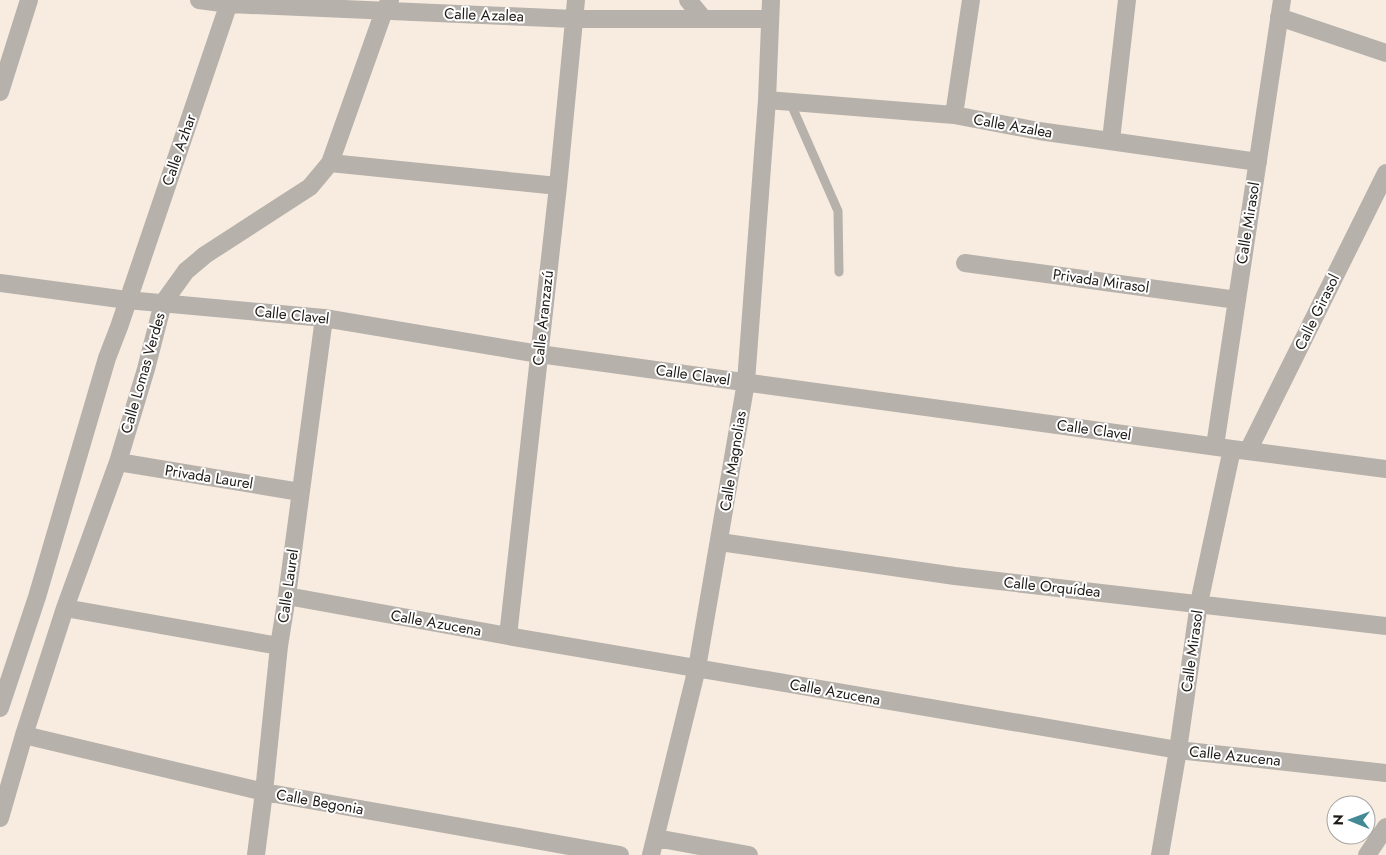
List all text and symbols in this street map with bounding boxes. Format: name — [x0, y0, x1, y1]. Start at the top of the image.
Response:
street label: Calle Azalea — [444, 3, 524, 27]
street label: Calle Azalea — [972, 108, 1054, 144]
street label: Calle Azhar — [156, 110, 202, 189]
street label: Calle Mirasol — [1231, 180, 1265, 266]
street label: Privada Mirasol — [1051, 263, 1151, 299]
street label: Calle Aranzazú — [527, 269, 559, 367]
street label: Calle Girasol — [1289, 270, 1345, 354]
street label: Calle Clavel — [254, 300, 330, 330]
street label: Calle Lomas Verdes — [115, 310, 171, 436]
street label: Calle Clavel — [654, 359, 732, 391]
street label: Calle Magnolias — [714, 409, 752, 513]
street label: Calle Clavel — [1055, 414, 1133, 446]
street label: Privada Laurel — [163, 459, 255, 495]
street label: Calle Laurel — [272, 548, 304, 624]
street label: Calle Orquídea — [1003, 571, 1101, 603]
street label: Calle Azucena — [389, 604, 483, 642]
street label: Calle Mirasol — [1175, 609, 1209, 693]
street label: Calle Azucena — [788, 673, 882, 711]
street label: Calle Azucena — [1188, 740, 1282, 772]
street label: Calle Begonia — [275, 783, 365, 821]
north arrow — [1326, 795, 1376, 845]
text: N — [1328, 814, 1348, 826]

